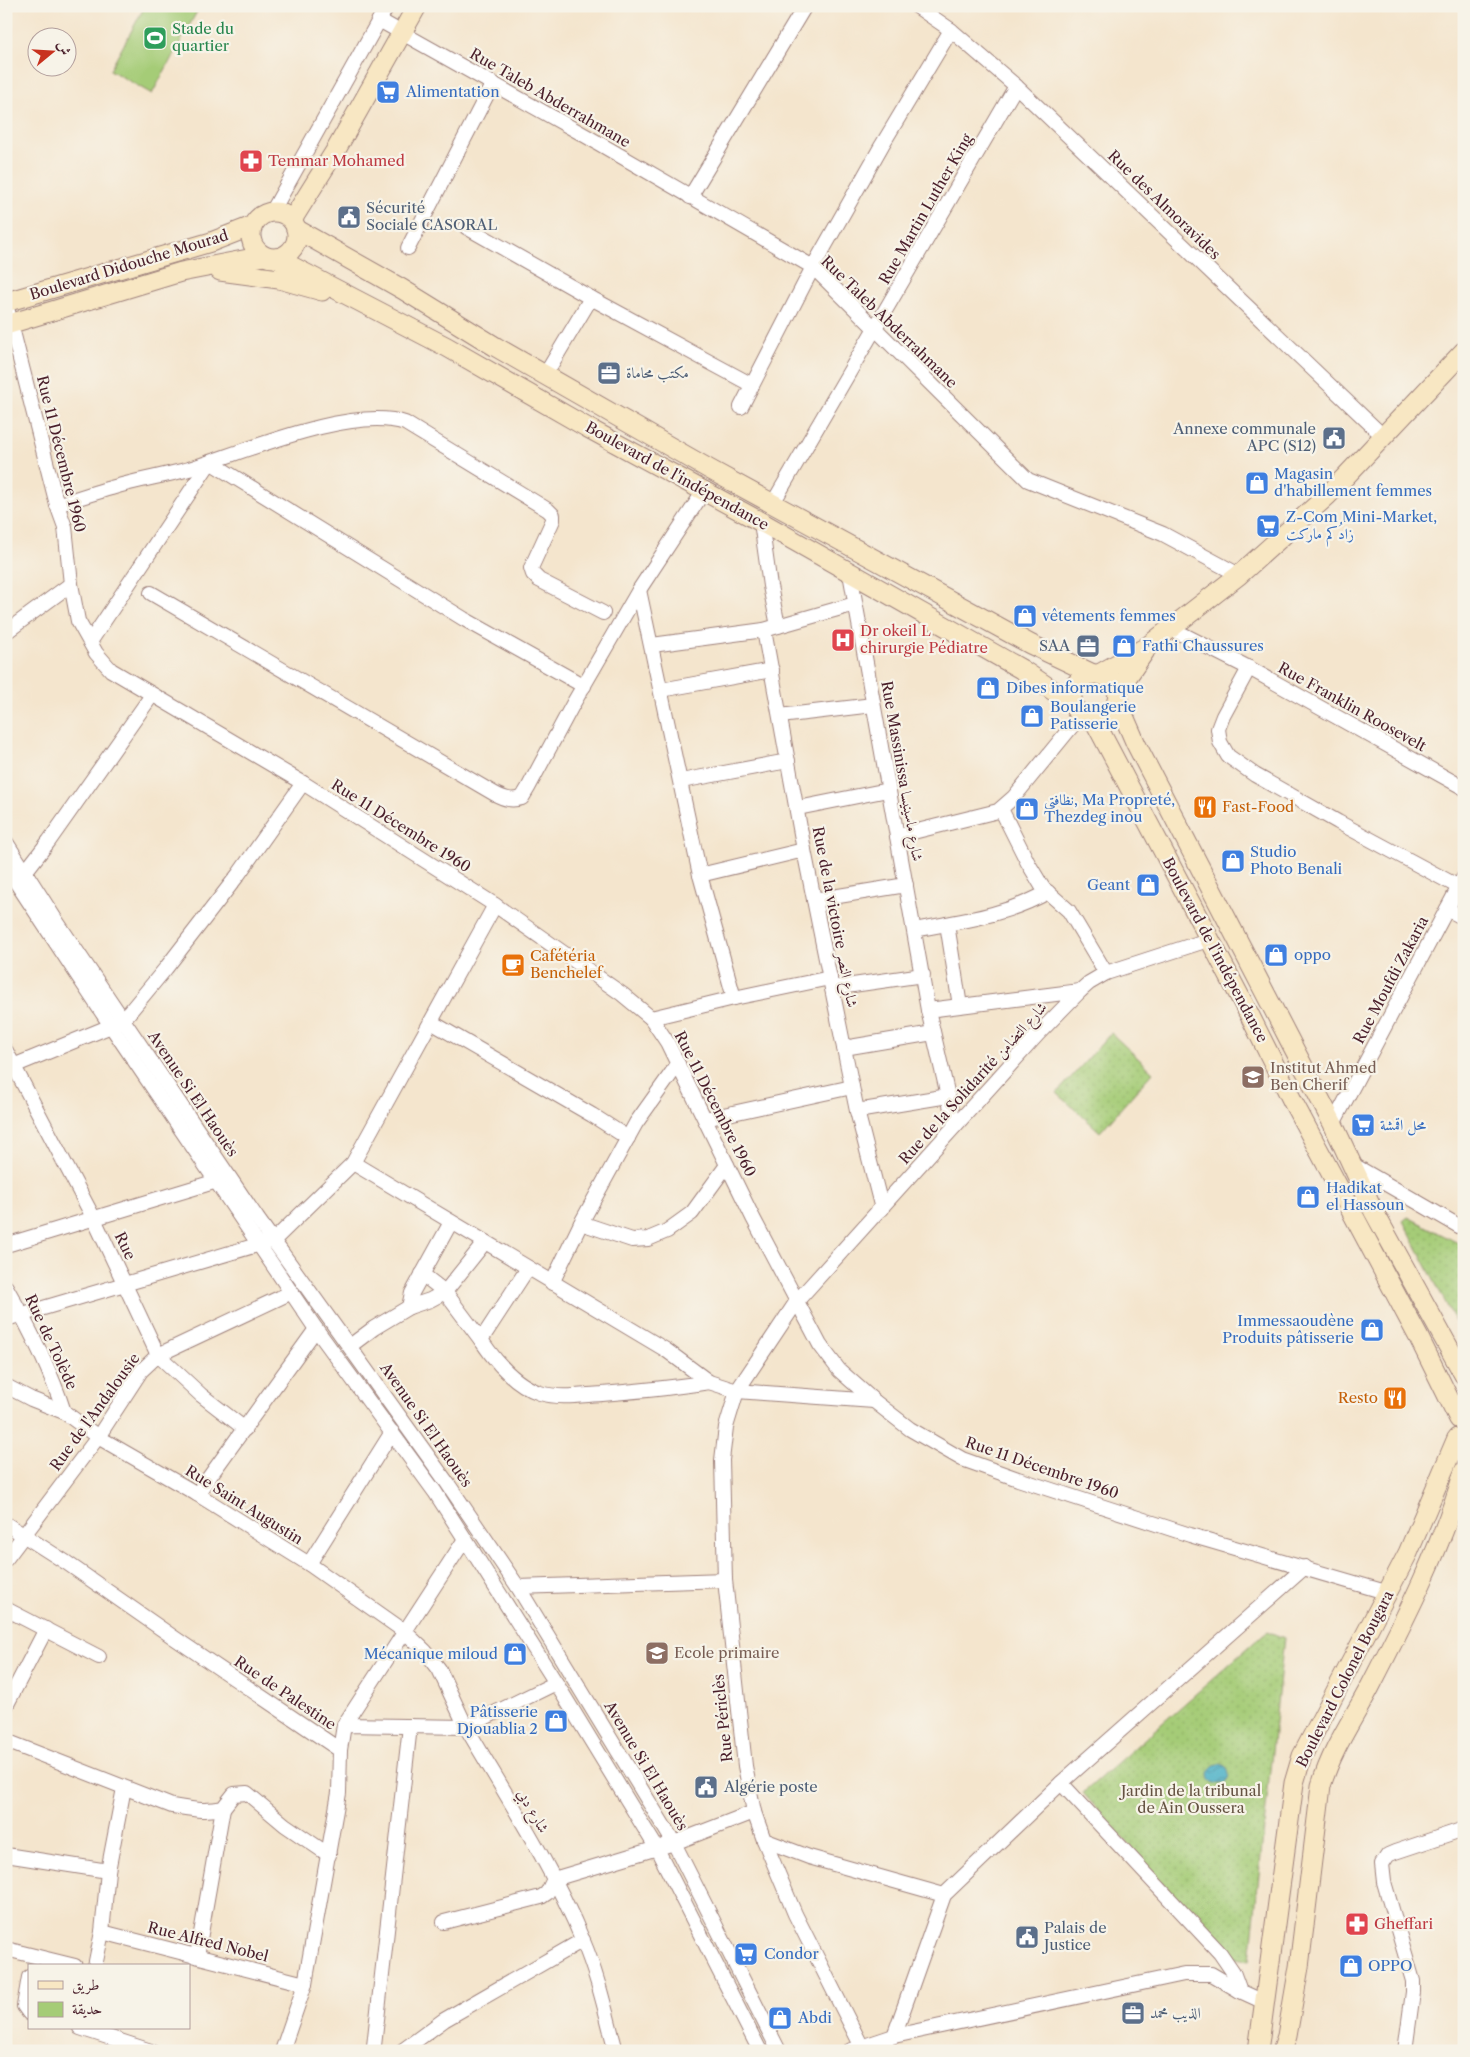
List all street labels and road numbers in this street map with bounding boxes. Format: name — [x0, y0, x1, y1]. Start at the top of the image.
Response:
street label: Rue Taleb Abderrahmane — [466, 44, 634, 151]
street label: Rue Martin Luther King — [875, 130, 977, 287]
street label: Rue des Almoravides — [1104, 146, 1225, 263]
street label: Boulevard Didouche Mourad — [27, 225, 231, 304]
street label: Rue Taleb Abderrahmane — [817, 251, 962, 392]
street label: Rue 11 Décembre 1960 — [33, 373, 90, 534]
street label: Boulevard de l'indépendance — [582, 417, 772, 534]
street label: Rue Franklin Roosevelt — [1275, 658, 1430, 756]
street label: Rue Massinissa شارع ماسينيسا — [873, 679, 928, 863]
street label: Rue 11 Décembre 1960 — [328, 775, 475, 876]
street label: Rue de la victoire شارع النصر — [805, 825, 862, 1010]
street label: Boulevard de l'indépendance — [1159, 854, 1272, 1046]
street label: Rue Moufdi Zakaria — [1349, 913, 1432, 1047]
street label: Rue de la Solidarité شارع التضامن — [895, 998, 1054, 1170]
street label: Avenue Si El Haouès — [144, 1026, 243, 1160]
street label: Rue 11 Décembre 1960 — [670, 1028, 760, 1180]
street label: Rue — [111, 1229, 140, 1263]
street label: Rue de Tolède — [21, 1291, 82, 1393]
street label: Rue de l'Andalousie — [46, 1349, 144, 1474]
street label: Avenue Si El Haouès — [376, 1358, 477, 1491]
street label: Rue 11 Décembre 1960 — [963, 1432, 1121, 1503]
street label: Rue Saint Augustin — [182, 1461, 307, 1549]
street label: Boulevard Colonel Bougara — [1292, 1587, 1398, 1770]
street label: Rue de Palestine — [231, 1652, 340, 1734]
street label: Rue Périclès — [708, 1673, 737, 1763]
street label: Avenue Si El Haouès — [600, 1697, 693, 1834]
street label: شارع دبي — [510, 1785, 554, 1838]
street label: Rue Alfred Nobel — [146, 1917, 271, 1966]

